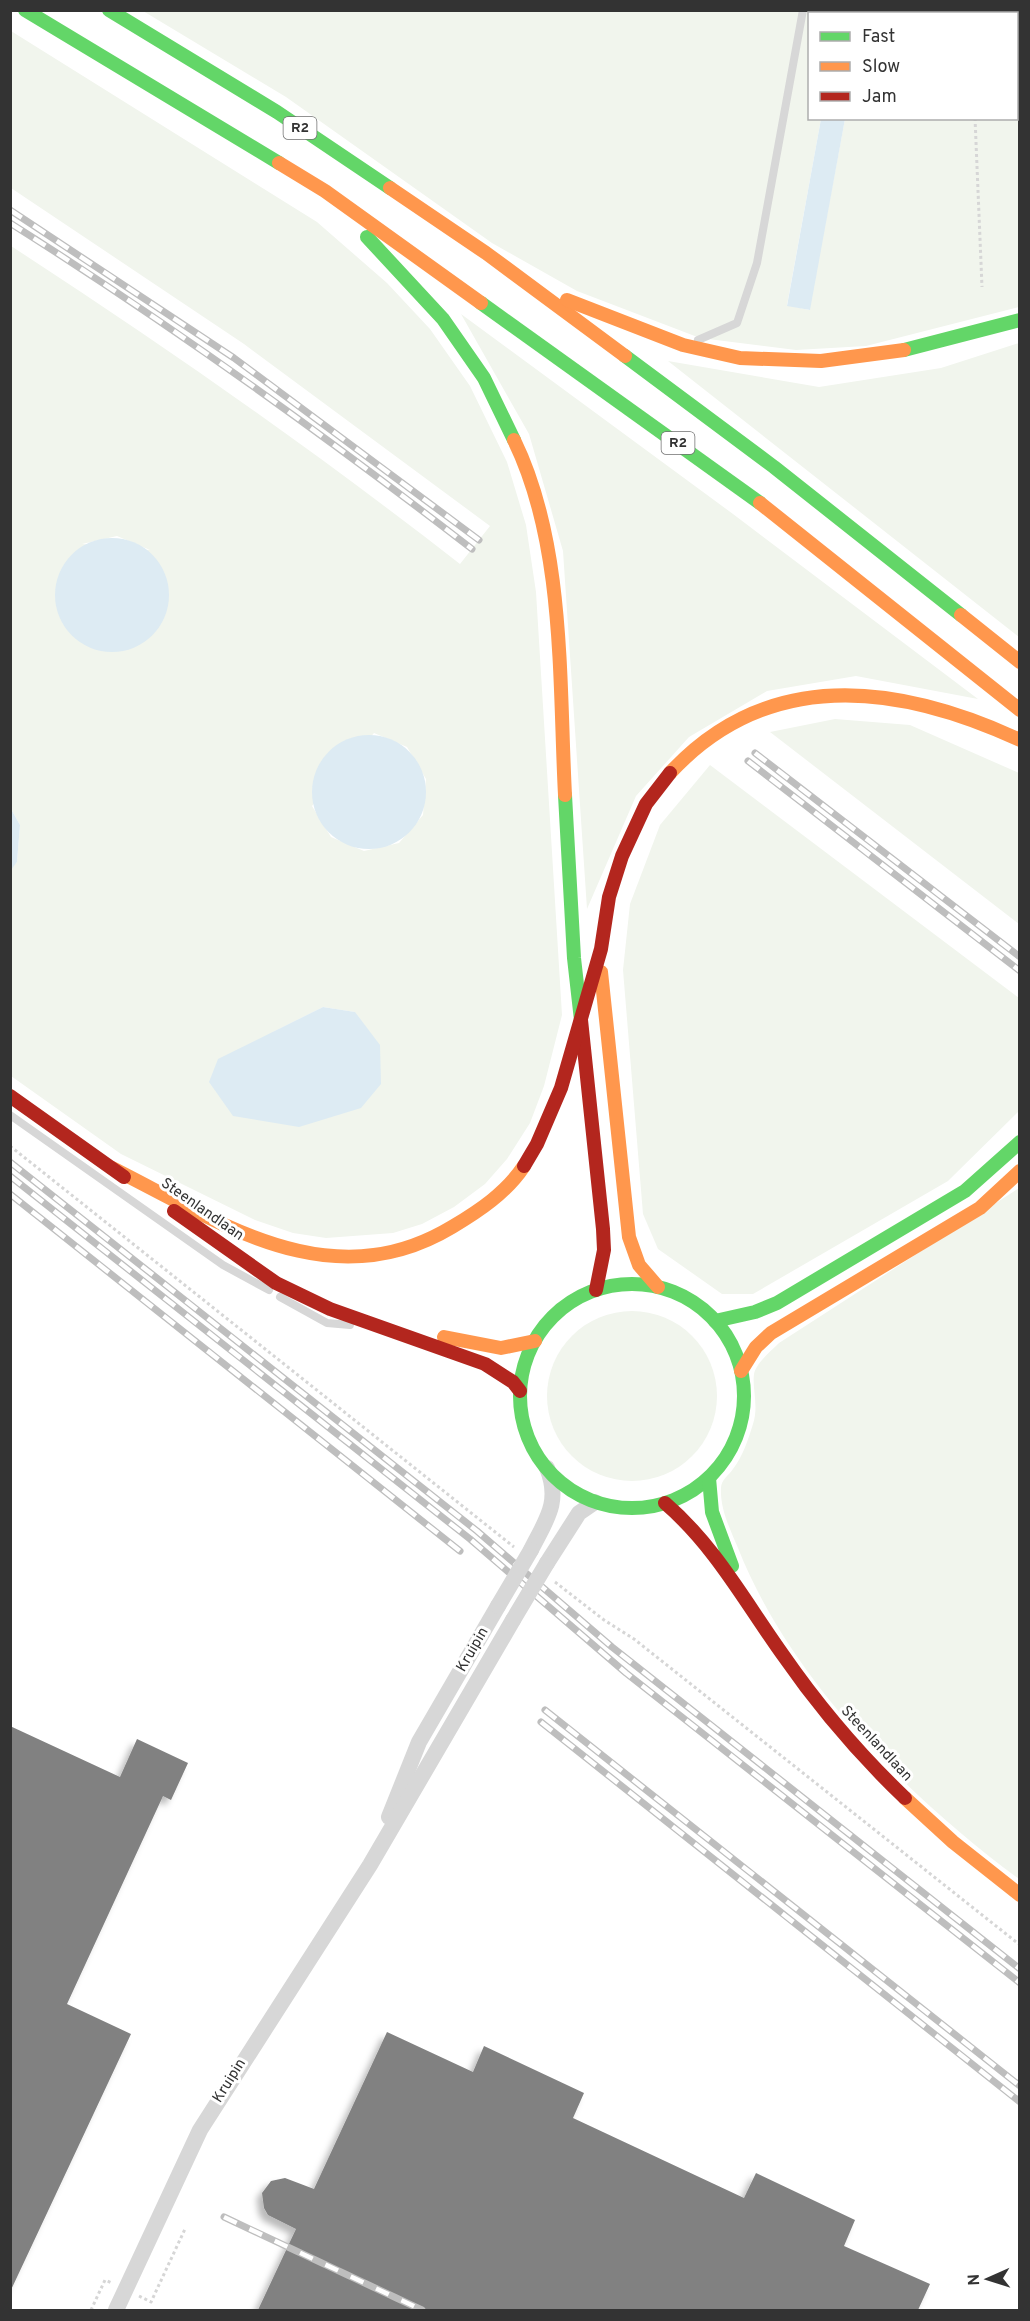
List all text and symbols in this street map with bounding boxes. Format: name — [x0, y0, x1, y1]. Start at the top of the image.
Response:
legend — [808, 12, 1018, 120]
text: Fast — [862, 26, 895, 49]
text: Slow — [862, 56, 900, 79]
text: Jam — [862, 86, 897, 109]
road number: R2 — [284, 117, 316, 139]
road number: R2 — [662, 432, 694, 454]
street label: Steenlandlaan — [157, 1174, 247, 1246]
street label: Kruipin — [453, 1624, 493, 1676]
street label: Steenlandlaan — [836, 1702, 916, 1786]
street label: Kruipin — [209, 2055, 251, 2107]
north arrow — [958, 2249, 1018, 2309]
text: N — [965, 2273, 985, 2286]

